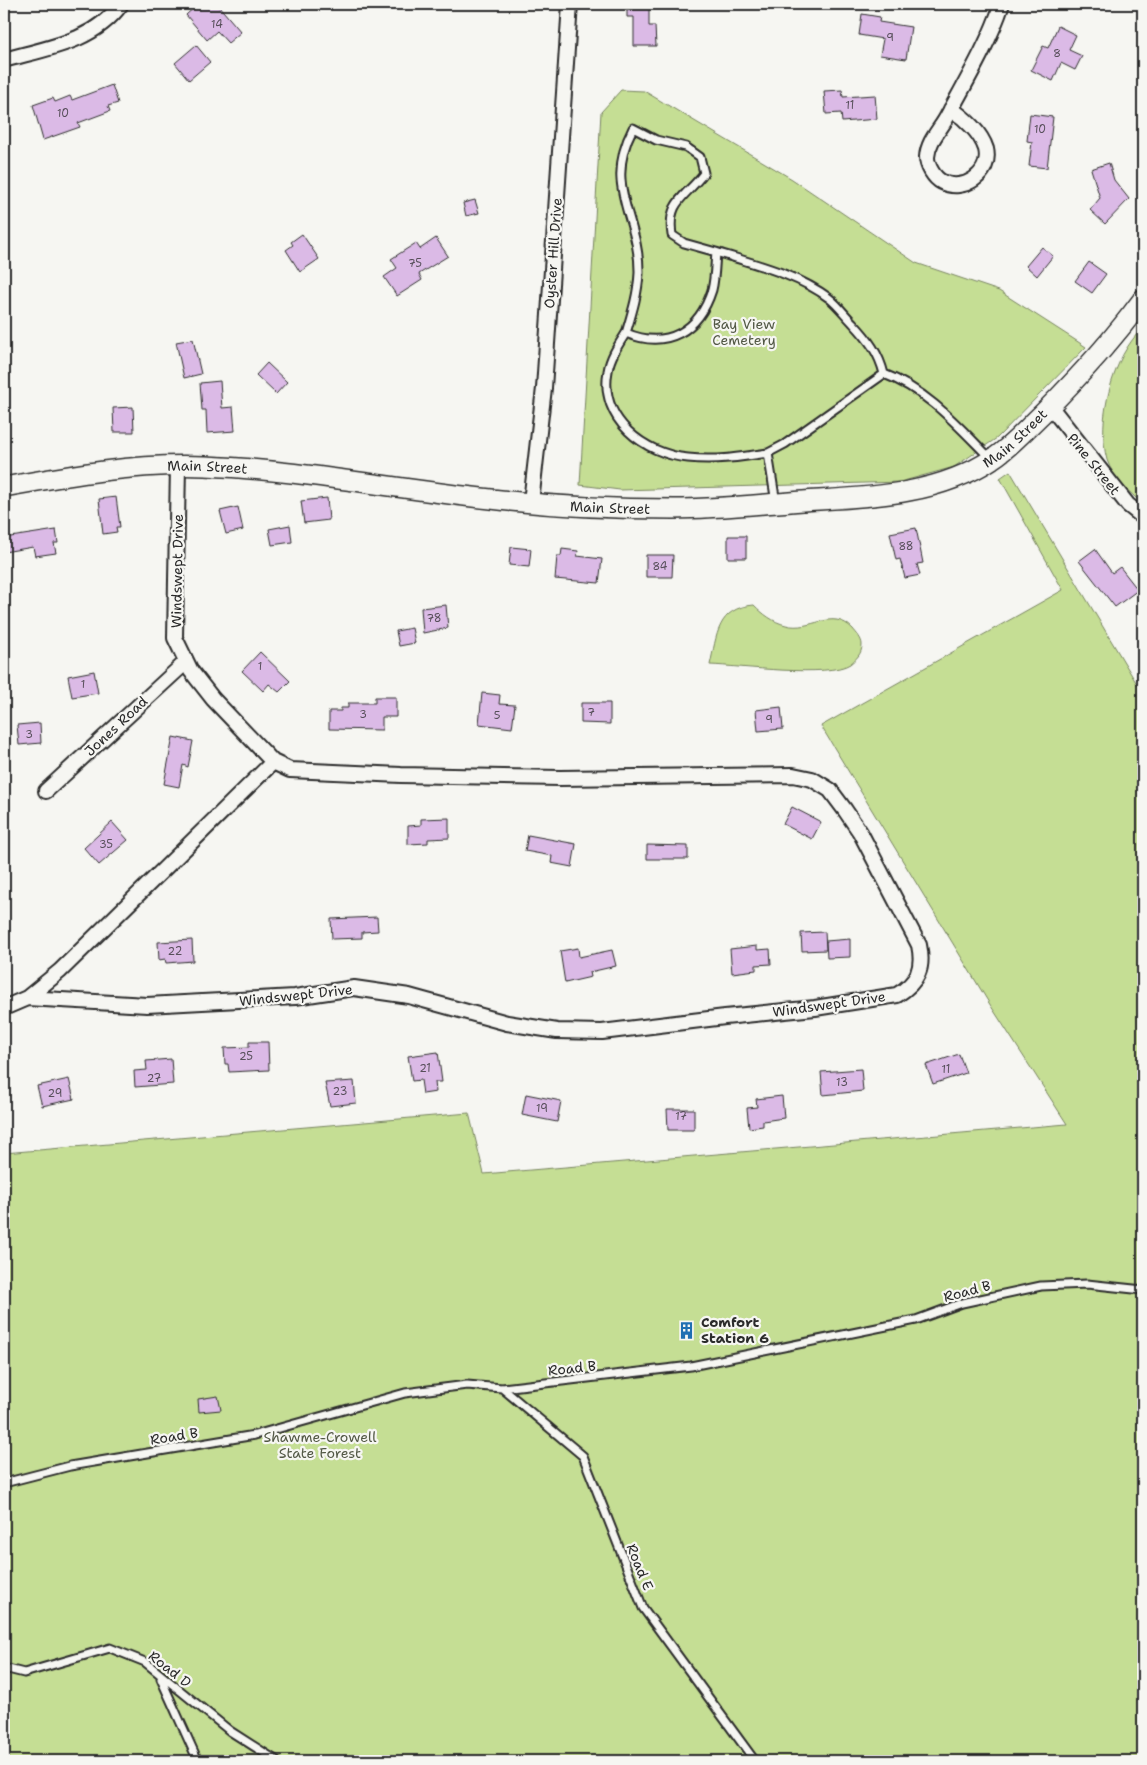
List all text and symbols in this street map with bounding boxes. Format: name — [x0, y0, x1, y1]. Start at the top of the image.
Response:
house number: 14 — [211, 17, 223, 32]
house number: 9 — [886, 30, 894, 45]
house number: 8 — [1053, 46, 1061, 61]
house number: 11 — [846, 98, 854, 113]
house number: 10 — [57, 106, 69, 121]
house number: 10 — [1034, 122, 1046, 137]
street label: Oyster Hill Drive — [540, 197, 566, 309]
house number: 75 — [408, 256, 422, 271]
park label: Bay View Cemetery — [712, 315, 776, 349]
street label: Main Street — [979, 405, 1051, 472]
street label: Pine Street — [1064, 430, 1124, 498]
street label: Main Street — [167, 457, 248, 478]
street label: Main Street — [569, 497, 650, 518]
street label: Windswept Drive — [167, 514, 187, 628]
house number: 88 — [898, 539, 914, 554]
house number: 84 — [653, 559, 668, 574]
house number: 78 — [427, 611, 441, 626]
house number: 1 — [258, 659, 262, 674]
house number: 1 — [81, 677, 85, 692]
street label: Jones Road — [81, 692, 151, 760]
house number: 7 — [587, 705, 595, 720]
house number: 3 — [359, 707, 367, 722]
house number: 5 — [494, 708, 501, 723]
house number: 9 — [765, 712, 773, 727]
house number: 3 — [25, 727, 33, 742]
house number: 35 — [99, 837, 113, 852]
house number: 22 — [168, 944, 182, 959]
street label: Windswept Drive — [238, 980, 354, 1010]
street label: Windswept Drive — [771, 987, 887, 1021]
house number: 25 — [239, 1049, 253, 1064]
house number: 21 — [419, 1061, 431, 1076]
house number: 11 — [942, 1062, 950, 1077]
house number: 27 — [147, 1071, 162, 1086]
house number: 13 — [836, 1075, 848, 1090]
house number: 23 — [333, 1084, 347, 1099]
house number: 29 — [48, 1086, 62, 1101]
house number: 19 — [536, 1101, 548, 1116]
house number: 17 — [675, 1109, 687, 1124]
street label: Road B — [941, 1276, 993, 1306]
place label: Comfort Station 6 — [701, 1313, 769, 1347]
building icon: Comfort Station 6 — [677, 1320, 697, 1340]
street label: Road B — [547, 1357, 597, 1379]
street label: Road B — [149, 1423, 199, 1449]
park label: Shawme-Crowell State Forest — [264, 1428, 377, 1462]
street label: Road E — [623, 1541, 658, 1593]
street label: Road D — [145, 1647, 195, 1691]

